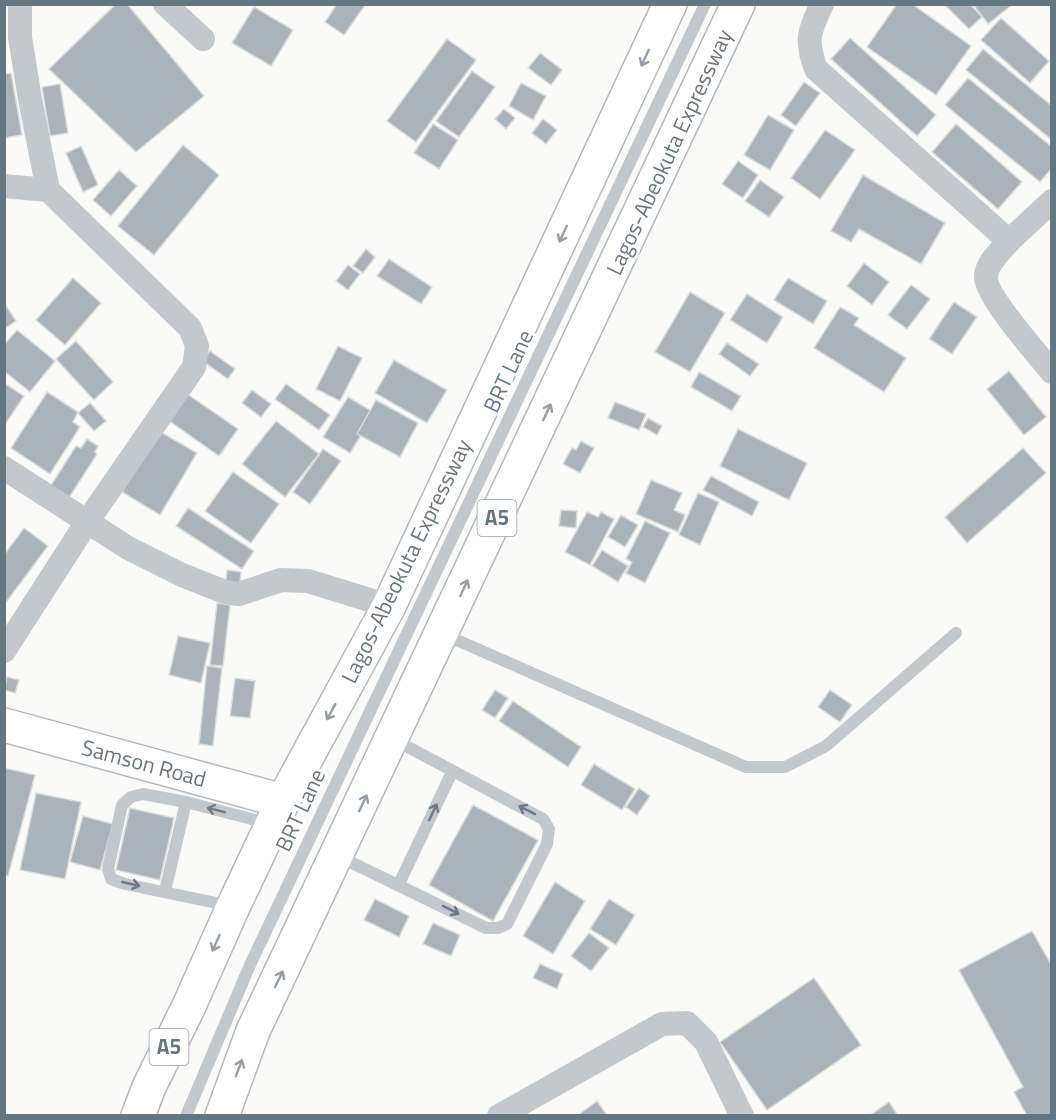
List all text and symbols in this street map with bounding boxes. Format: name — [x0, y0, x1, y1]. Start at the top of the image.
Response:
street label: Lagos-Abeokuta Expressway — [597, 23, 741, 281]
one-way arrow — [639, 48, 650, 66]
one-way arrow — [556, 225, 568, 243]
street label: BRT Lane — [474, 324, 542, 418]
one-way arrow — [541, 403, 553, 421]
street label: Lagos-Abeokuta Expressway — [332, 433, 480, 689]
road number: A5 — [478, 500, 516, 536]
one-way arrow — [458, 580, 470, 598]
one-way arrow — [325, 703, 337, 720]
street label: Samson Road — [78, 730, 210, 796]
street label: BRT Lane — [266, 763, 334, 857]
one-way arrow — [357, 794, 369, 812]
one-way arrow — [206, 803, 225, 815]
one-way arrow — [427, 804, 439, 822]
one-way arrow — [518, 804, 536, 816]
one-way arrow — [121, 879, 140, 891]
one-way arrow — [442, 905, 460, 917]
one-way arrow — [210, 934, 221, 952]
one-way arrow — [273, 970, 285, 988]
road number: A5 — [150, 1029, 188, 1065]
one-way arrow — [235, 1059, 246, 1078]

